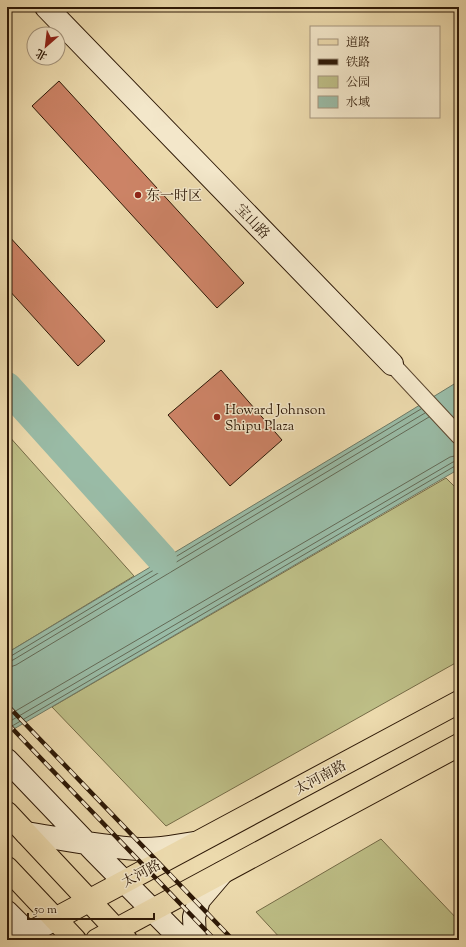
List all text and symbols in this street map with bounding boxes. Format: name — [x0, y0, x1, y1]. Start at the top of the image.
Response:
north arrow — [26, 26, 66, 66]
legend — [310, 26, 440, 118]
text: 道路 — [346, 34, 370, 52]
text: 北 — [33, 44, 50, 64]
text: 铁路 — [346, 54, 370, 72]
text: 公园 — [346, 74, 370, 92]
text: 水域 — [346, 94, 370, 112]
place label: 东一时区 — [146, 187, 202, 207]
marker: 东一时区 — [133, 190, 143, 200]
street label: 宝山路 — [230, 200, 273, 244]
place label: Howard Johnson Shipu Plaza — [225, 401, 326, 437]
marker: Howard Johnson Shipu Plaza — [212, 412, 222, 422]
street label: 太河南路 — [292, 757, 350, 801]
street label: 太河路 — [119, 856, 165, 893]
scale bar — [28, 895, 154, 921]
text: 50 m — [33, 901, 57, 919]

